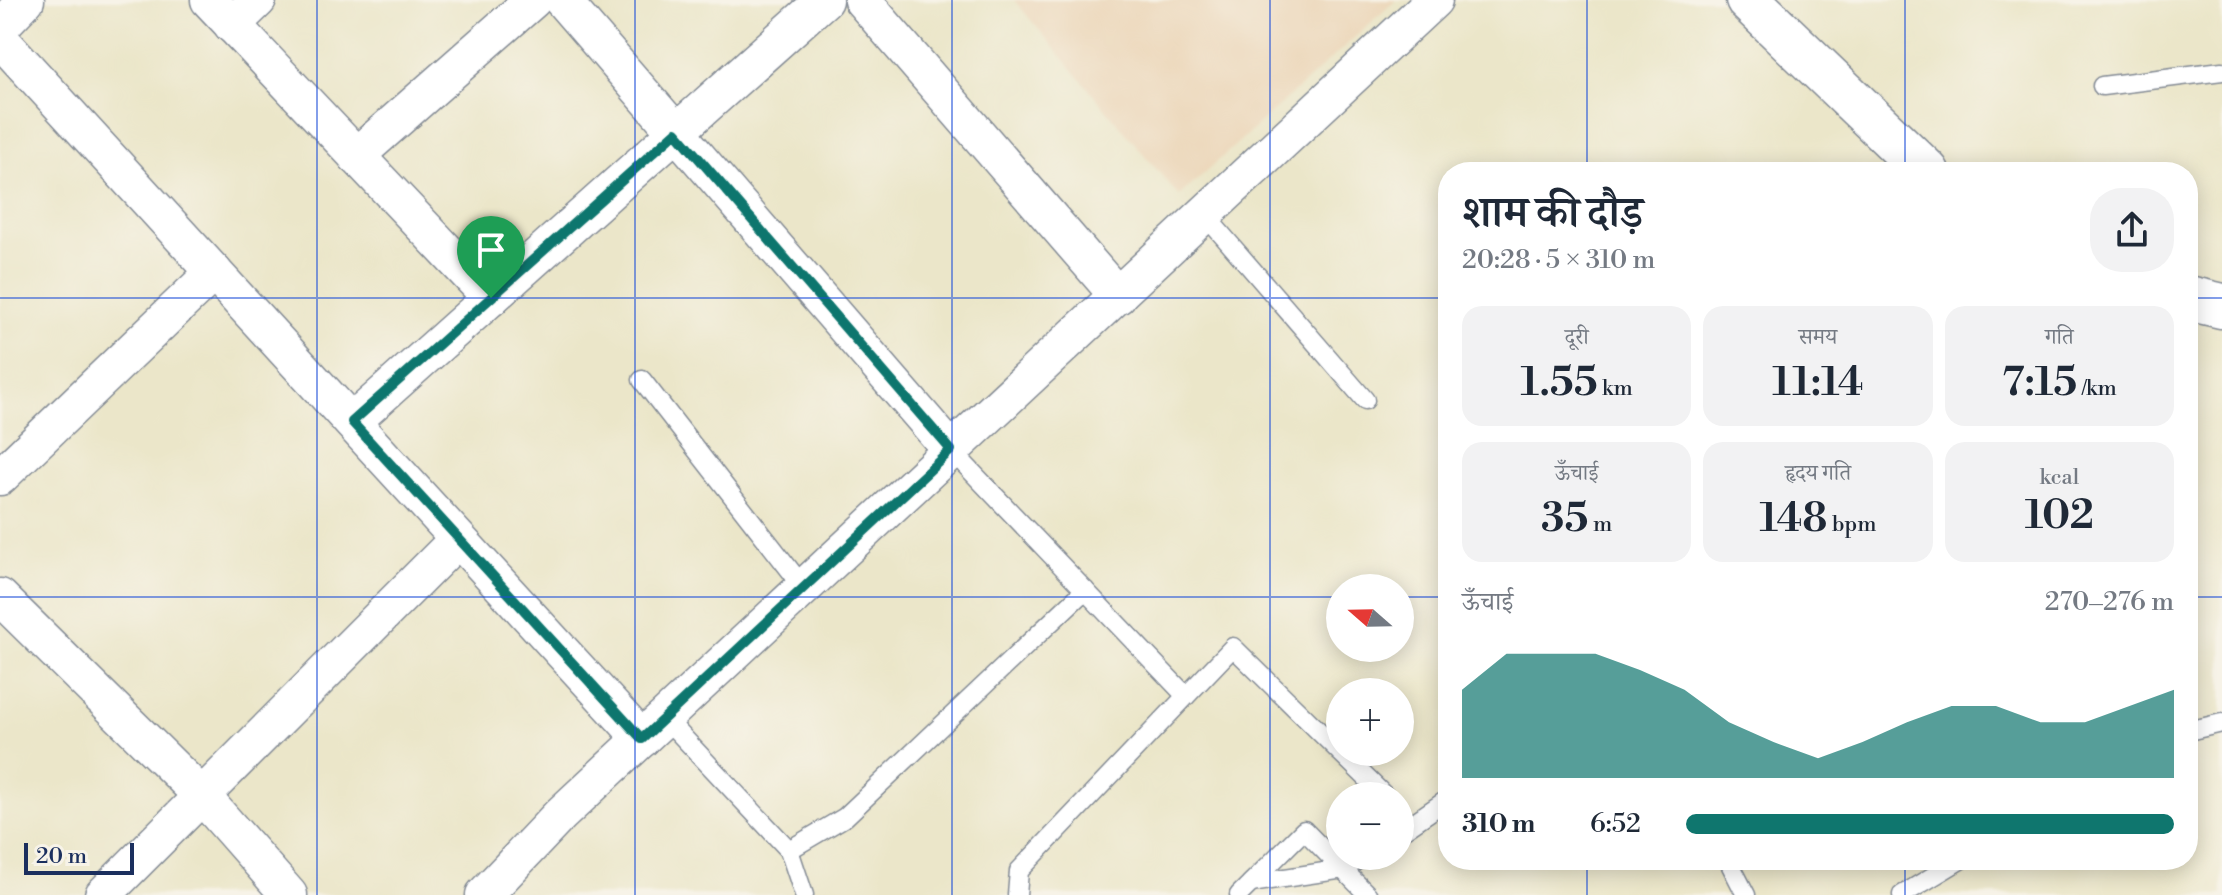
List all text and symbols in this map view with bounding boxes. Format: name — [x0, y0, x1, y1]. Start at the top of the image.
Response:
text: शाम की दौड़ — [1462, 186, 1643, 241]
button: share — [2090, 188, 2174, 272]
pin — [457, 216, 525, 298]
icon: arrive — [469, 228, 513, 272]
text: 20:28 · 5 × 310 m — [1462, 244, 1655, 276]
text: दूरी — [1565, 324, 1589, 351]
text: समय — [1799, 324, 1837, 351]
text: गति — [2045, 324, 2074, 351]
text: 1.55 — [1520, 358, 1598, 408]
text: 11:14 — [1772, 358, 1864, 408]
text: 7:15 — [2002, 358, 2077, 408]
text: km — [1598, 375, 1633, 402]
text: /km — [2077, 375, 2117, 402]
text: ऊँचाई — [1555, 460, 1598, 487]
text: हृदय गति — [1785, 460, 1851, 487]
text: kcal — [2039, 464, 2079, 491]
text: 102 — [2025, 491, 2094, 541]
text: 35 — [1541, 494, 1588, 544]
text: 148 — [1760, 494, 1827, 544]
text: m — [1588, 511, 1612, 538]
text: bpm — [1827, 511, 1876, 538]
north arrow — [1326, 574, 1414, 662]
map controls — [1326, 574, 1414, 870]
text: ऊँचाई — [1462, 586, 1513, 618]
text: 270–276 m — [2045, 586, 2174, 618]
button: + — [1326, 678, 1414, 766]
button: − — [1326, 782, 1414, 870]
text: 310 m — [1462, 808, 1535, 840]
text: 6:52 — [1590, 808, 1641, 840]
scale bar — [24, 839, 134, 875]
text: 20 m — [36, 843, 87, 870]

